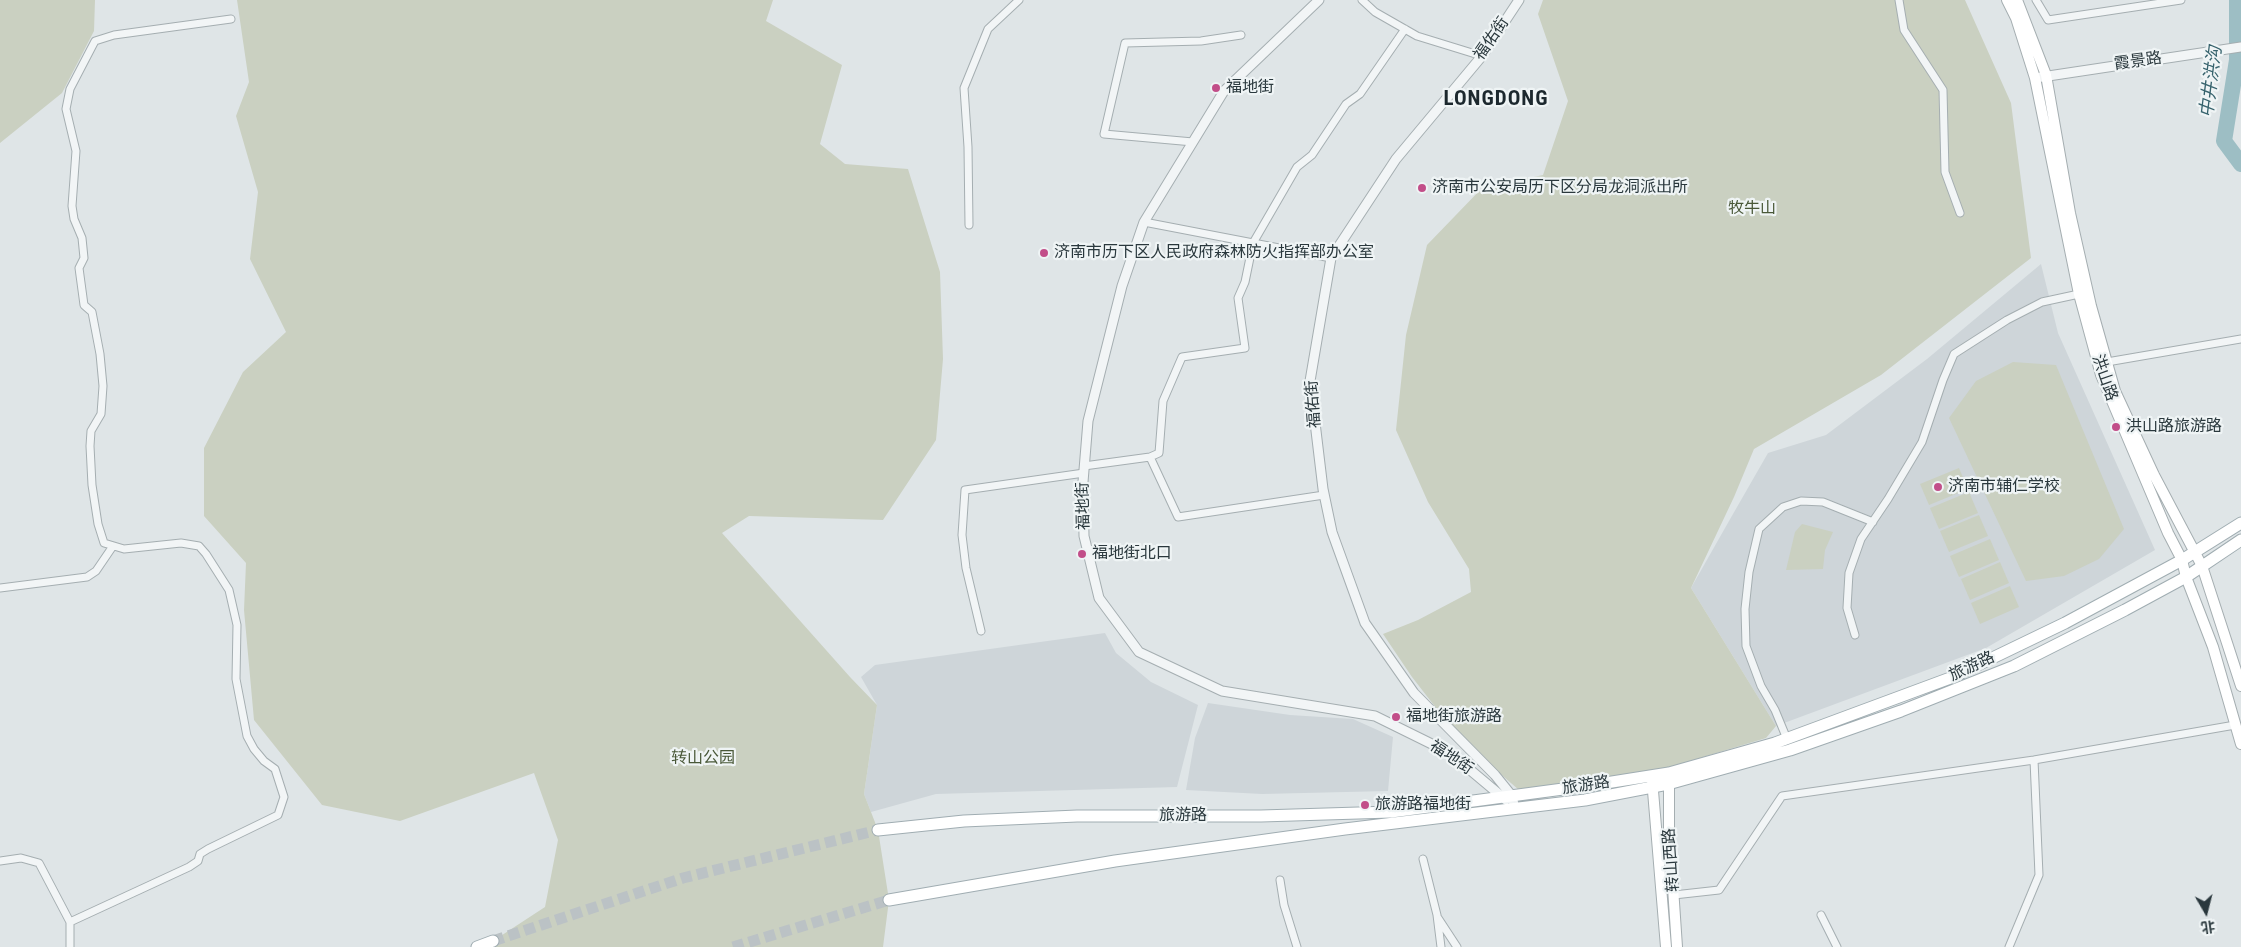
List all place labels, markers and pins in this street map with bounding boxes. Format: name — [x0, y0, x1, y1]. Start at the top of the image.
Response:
place label: 福地街 — [1226, 78, 1274, 98]
marker: 福地街 — [1210, 82, 1222, 94]
place label: 济南市公安局历下区分局龙洞派出所 — [1432, 178, 1688, 198]
marker: 济南市公安局历下区分局龙洞派出所 — [1416, 182, 1428, 194]
place label: 济南市历下区人民政府森林防火指挥部办公室 — [1054, 243, 1374, 263]
marker: 济南市历下区人民政府森林防火指挥部办公室 — [1038, 247, 1050, 259]
place label: 洪山路旅游路 — [2126, 417, 2222, 437]
marker: 洪山路旅游路 — [2110, 421, 2122, 433]
place label: 济南市辅仁学校 — [1948, 477, 2060, 497]
marker: 济南市辅仁学校 — [1932, 481, 1944, 493]
place label: 福地街北口 — [1092, 544, 1172, 564]
marker: 福地街北口 — [1076, 548, 1088, 560]
place label: 福地街旅游路 — [1406, 707, 1502, 727]
marker: 福地街旅游路 — [1390, 711, 1402, 723]
place label: 旅游路福地街 — [1375, 795, 1471, 815]
marker: 旅游路福地街 — [1359, 799, 1371, 811]

